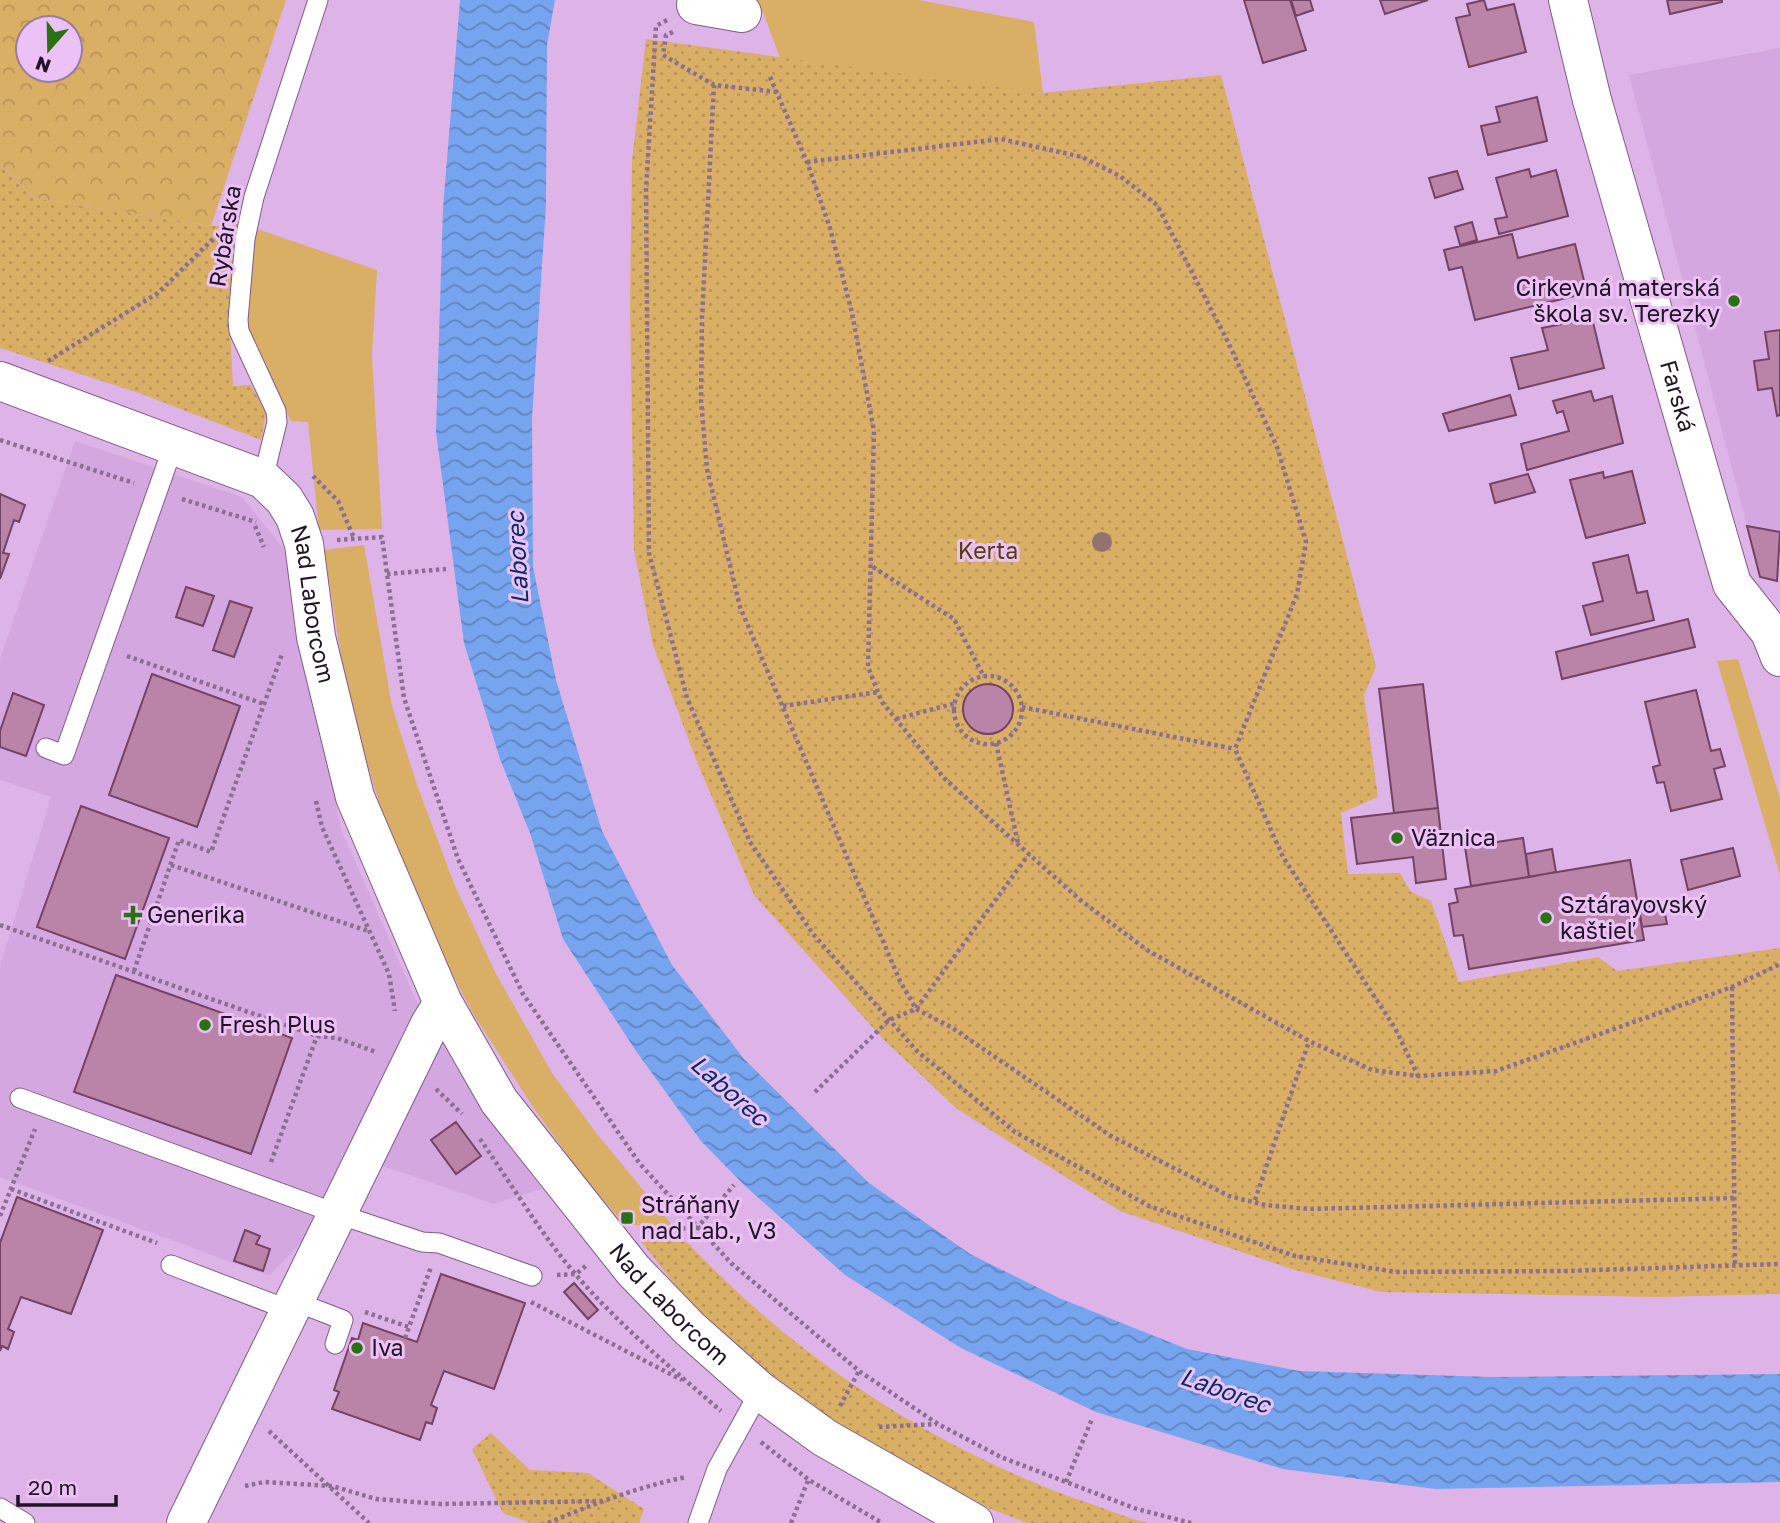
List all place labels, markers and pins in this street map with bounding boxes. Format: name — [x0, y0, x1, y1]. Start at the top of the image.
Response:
place label: Cirkevná materská škola sv. Terezky — [1515, 273, 1720, 327]
marker: Cirkevná materská škola sv. Terezky — [1726, 293, 1742, 309]
place label: Väznica — [1411, 823, 1496, 851]
marker: Väznica — [1389, 830, 1405, 846]
place label: Sztárayovský kaštieľ — [1560, 890, 1707, 944]
place label: Generika — [147, 900, 245, 928]
marker: Generika — [125, 907, 141, 923]
marker: Sztárayovský kaštieľ — [1538, 910, 1554, 926]
place label: Fresh Plus — [219, 1010, 335, 1038]
marker: Fresh Plus — [197, 1017, 213, 1033]
place label: Stráňany nad Lab., V3 — [641, 1190, 776, 1244]
marker: Stráňany nad Lab., V3 — [619, 1210, 635, 1226]
place label: Iva — [371, 1333, 403, 1361]
marker: Iva — [349, 1340, 365, 1356]

